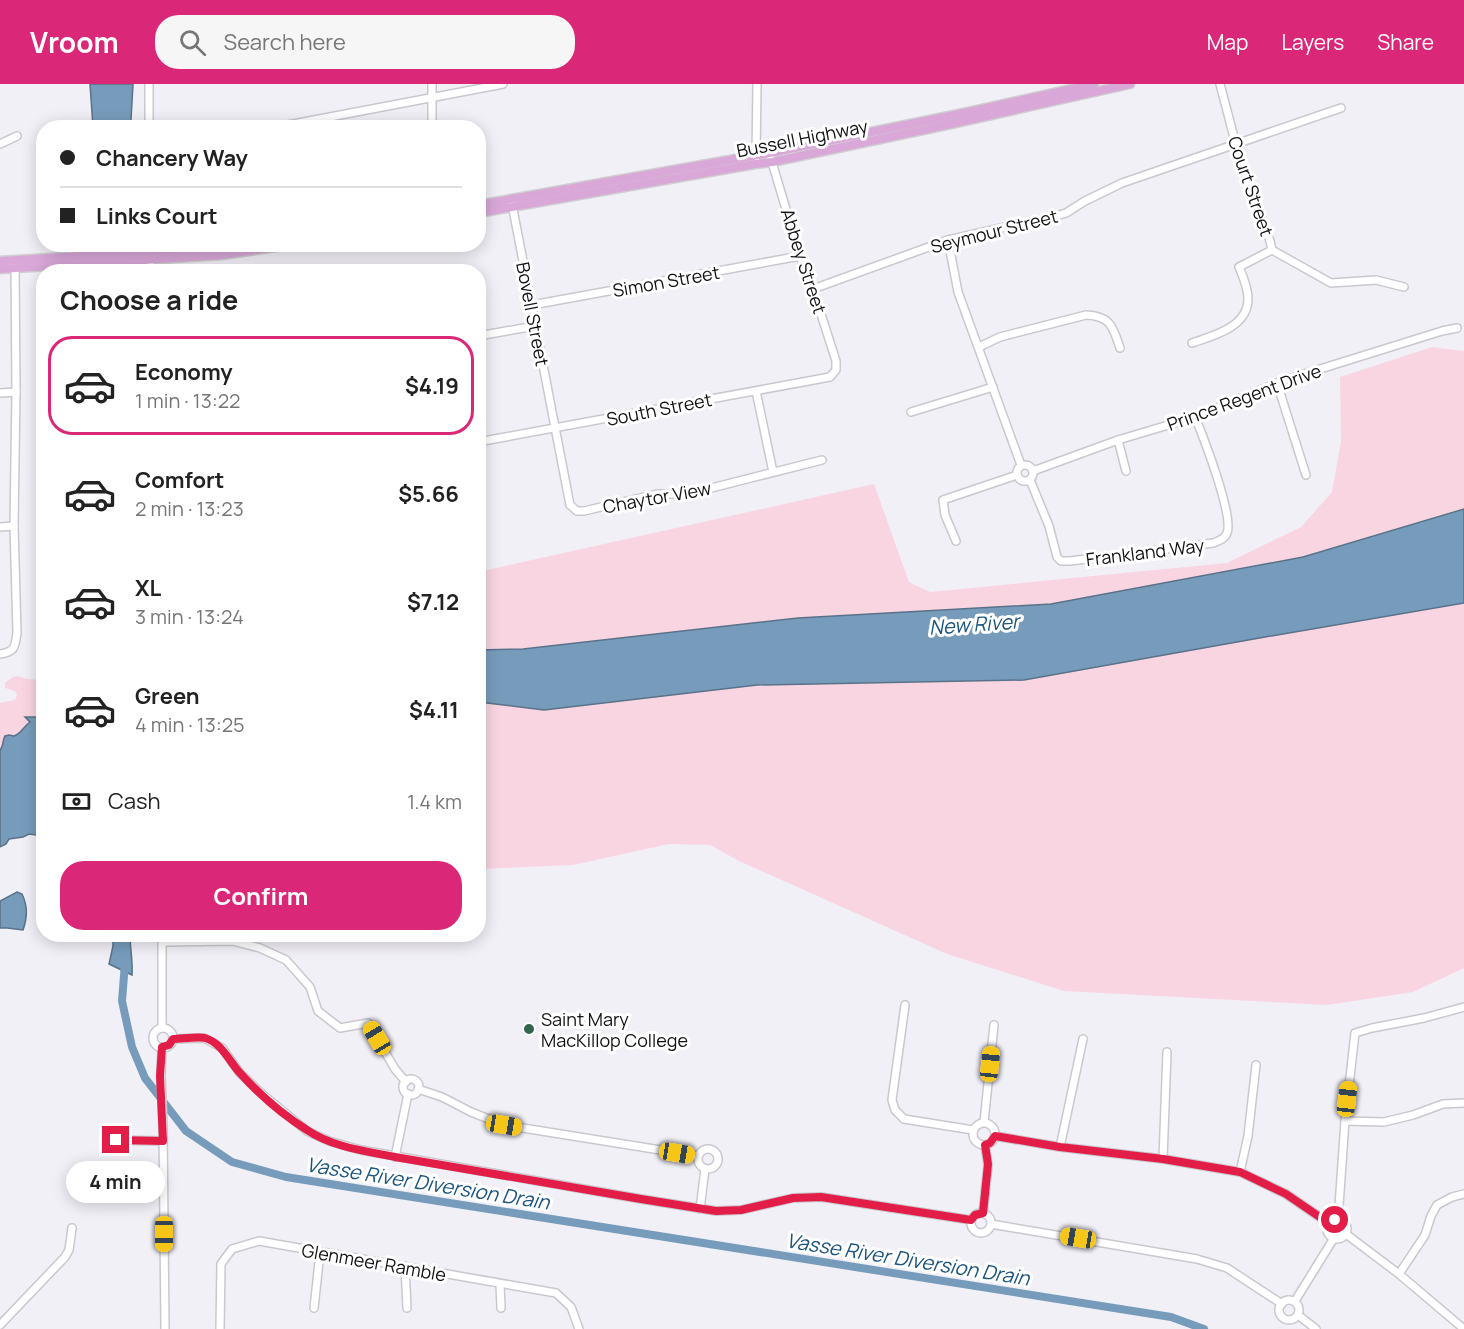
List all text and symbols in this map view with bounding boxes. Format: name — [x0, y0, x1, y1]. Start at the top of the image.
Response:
search box — [155, 15, 575, 69]
text: Vroom — [30, 23, 119, 61]
icon: search — [176, 26, 209, 59]
text: Search here — [224, 27, 346, 57]
text: Map — [1207, 28, 1248, 56]
text: Layers — [1281, 28, 1344, 56]
text: Share — [1377, 28, 1434, 56]
street label: Bussell Highway — [734, 113, 870, 162]
street label: Court Street — [1223, 133, 1279, 239]
text: Chancery Way — [96, 143, 248, 173]
text: Links Court — [96, 201, 218, 231]
street label: Seymour Street — [928, 204, 1060, 258]
street label: Abbey Street — [776, 205, 832, 317]
street label: Bovell Street — [511, 260, 555, 368]
street label: Simon Street — [611, 260, 721, 302]
text: Choose a ride — [60, 281, 238, 318]
text: Economy — [135, 357, 233, 387]
street label: Prince Regent Drive — [1164, 358, 1324, 436]
icon: car — [63, 359, 117, 413]
text: $4.19 — [405, 371, 459, 401]
text: 1 min · 13:22 — [135, 387, 240, 414]
street label: South Street — [604, 387, 714, 431]
text: Comfort — [135, 465, 224, 495]
icon: car — [63, 467, 117, 521]
street label: Chaytor View — [601, 476, 713, 518]
text: $5.66 — [398, 479, 459, 509]
text: 2 min · 13:23 — [135, 495, 244, 522]
street label: Frankland Way — [1085, 533, 1206, 571]
text: XL — [135, 573, 161, 603]
icon: car — [63, 575, 117, 629]
text: $7.12 — [407, 587, 459, 617]
text: 3 min · 13:24 — [135, 603, 244, 630]
water label: New River — [928, 607, 1023, 641]
text: Green — [135, 681, 200, 711]
icon: car — [63, 683, 117, 737]
text: $4.11 — [409, 695, 459, 725]
text: 4 min · 13:25 — [135, 711, 245, 738]
icon: cash — [60, 785, 93, 818]
text: Cash — [108, 786, 161, 816]
text: 1.4 km — [407, 788, 462, 815]
button: Confirm — [60, 861, 462, 930]
place label: Saint Mary MacKillop College — [541, 1007, 688, 1052]
car — [360, 1018, 394, 1058]
marker: Saint Mary MacKillop College — [522, 1022, 536, 1036]
car — [979, 1045, 1001, 1083]
car — [1336, 1080, 1358, 1118]
car — [485, 1113, 523, 1137]
route end — [102, 1126, 129, 1153]
car — [658, 1141, 696, 1165]
water label: Vasse River Diversion Drain — [304, 1150, 553, 1216]
callout: 4 min — [66, 1161, 166, 1203]
text: 4 min — [89, 1168, 142, 1195]
route start — [1321, 1206, 1348, 1233]
car — [155, 1216, 173, 1252]
water label: Vasse River Diversion Drain — [784, 1226, 1033, 1292]
car — [1059, 1226, 1097, 1250]
street label: Glenmeer Ramble — [300, 1237, 448, 1287]

